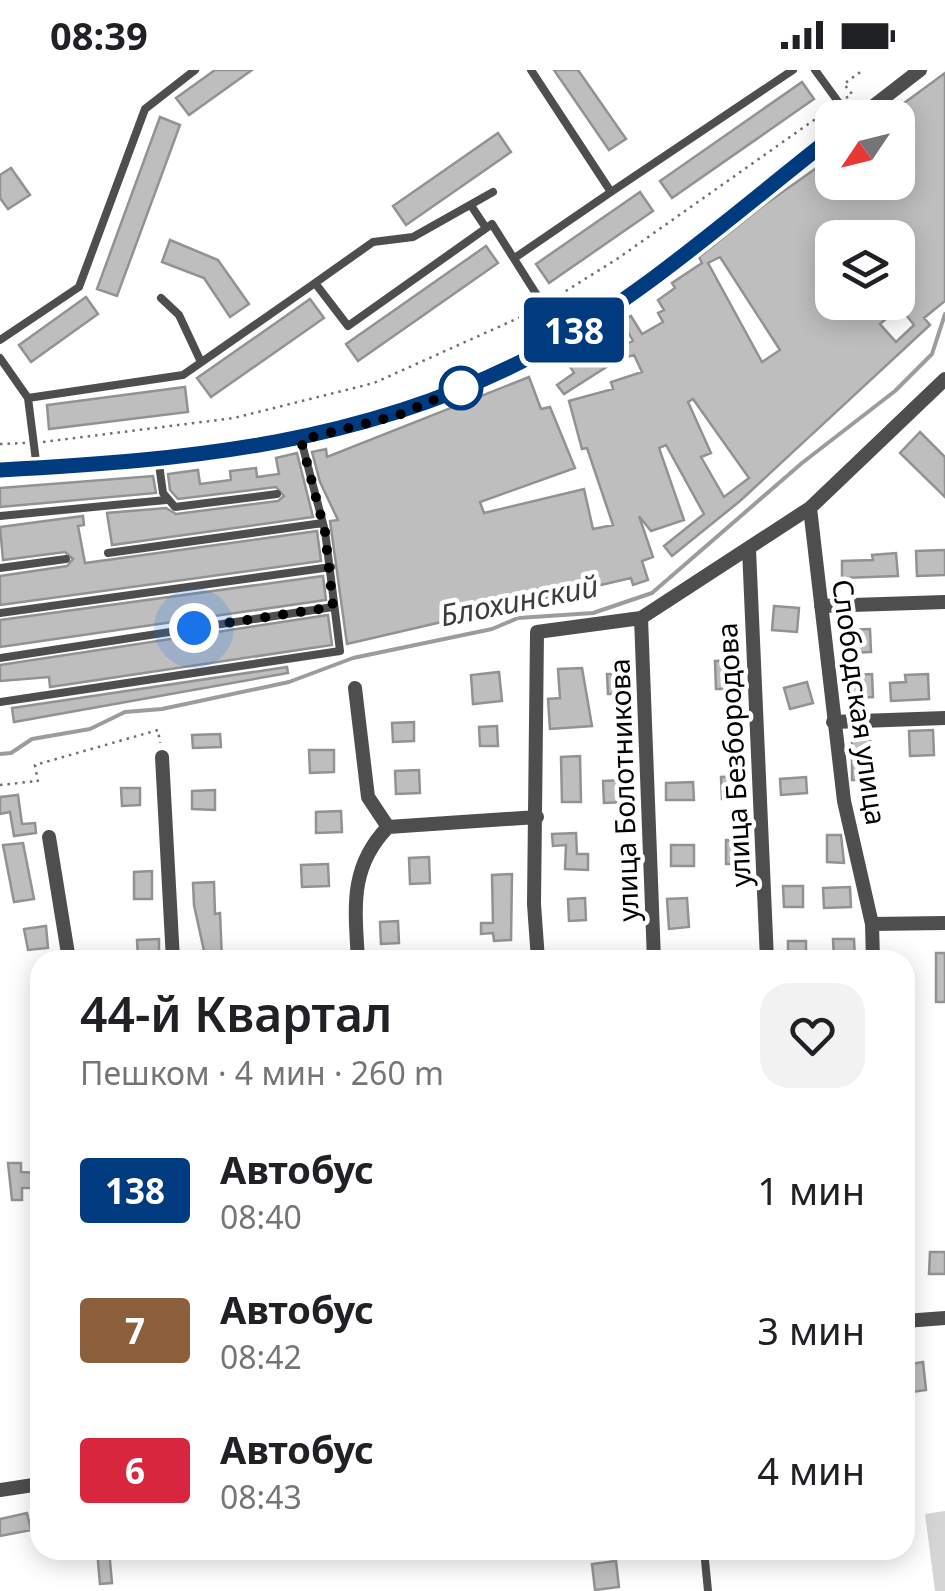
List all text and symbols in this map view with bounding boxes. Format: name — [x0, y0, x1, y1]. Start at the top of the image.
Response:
text: 08:39 — [50, 9, 148, 61]
north arrow — [815, 100, 915, 200]
map controls — [815, 100, 915, 320]
button: layers — [815, 220, 915, 320]
line badge: 138 — [516, 298, 632, 362]
text: 138 — [544, 307, 604, 354]
unlabelled marker — [440, 367, 482, 409]
water label: Блохинский — [437, 565, 601, 635]
street label: Слободская улица — [824, 577, 896, 827]
your location — [169, 603, 219, 653]
street label: улица Безбородова — [707, 622, 759, 888]
street label: улица Болотникова — [599, 658, 647, 922]
text: 44-й Квартал — [80, 981, 392, 1046]
button: heart — [760, 983, 865, 1088]
text: Пешком · 4 мин · 260 m — [80, 1051, 444, 1094]
text: Автобус — [220, 1143, 374, 1195]
text: 1 мин — [757, 1164, 865, 1216]
text: 138 — [105, 1167, 165, 1214]
text: 08:40 — [220, 1195, 302, 1238]
text: Автобус — [220, 1283, 374, 1335]
text: 3 мин — [757, 1304, 865, 1356]
text: 7 — [125, 1307, 145, 1354]
text: 08:42 — [220, 1335, 302, 1378]
text: Автобус — [220, 1423, 374, 1475]
text: 4 мин — [757, 1444, 865, 1496]
text: 6 — [125, 1447, 145, 1494]
text: 08:43 — [220, 1475, 302, 1518]

